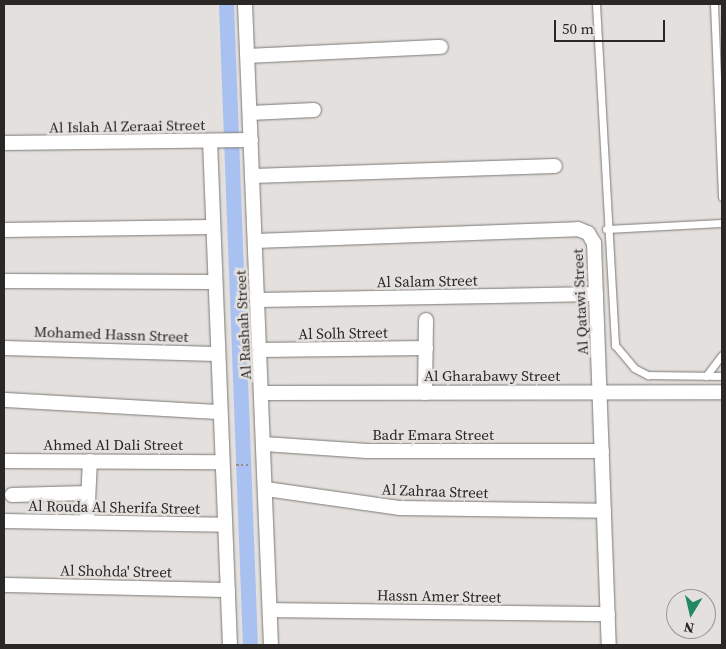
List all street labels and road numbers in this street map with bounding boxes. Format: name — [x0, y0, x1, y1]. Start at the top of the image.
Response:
street label: Al Islah Al Zeraai Street — [49, 116, 205, 136]
street label: Al Qatawi Street — [568, 248, 592, 356]
street label: Al Rashah Street — [231, 270, 255, 380]
street label: Al Salam Street — [376, 271, 478, 291]
street label: Mohamed Hassn Street — [33, 322, 189, 346]
street label: Al Solh Street — [298, 323, 388, 343]
street label: Al Gharabawy Street — [424, 367, 560, 385]
street label: Badr Emara Street — [372, 426, 494, 444]
street label: Ahmed Al Dali Street — [43, 436, 183, 454]
street label: Al Zahraa Street — [381, 480, 489, 502]
street label: Al Rouda Al Sherifa Street — [28, 497, 200, 517]
street label: Al Shohda' Street — [60, 561, 172, 581]
street label: Hassn Amer Street — [377, 586, 501, 606]

